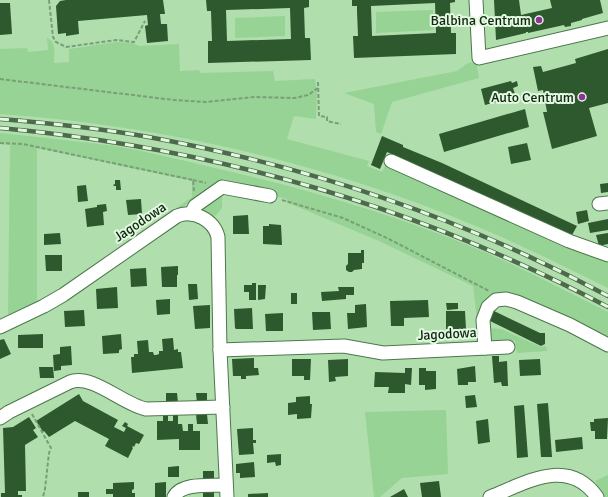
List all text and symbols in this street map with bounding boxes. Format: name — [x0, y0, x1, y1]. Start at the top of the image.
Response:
place label: Balbina Centrum — [430, 12, 531, 29]
marker: Balbina Centrum — [534, 15, 544, 25]
place label: Auto Centrum — [491, 89, 574, 106]
marker: Auto Centrum — [577, 92, 587, 102]
street label: Jagodowa — [111, 198, 169, 246]
street label: Jagodowa — [417, 324, 477, 344]

